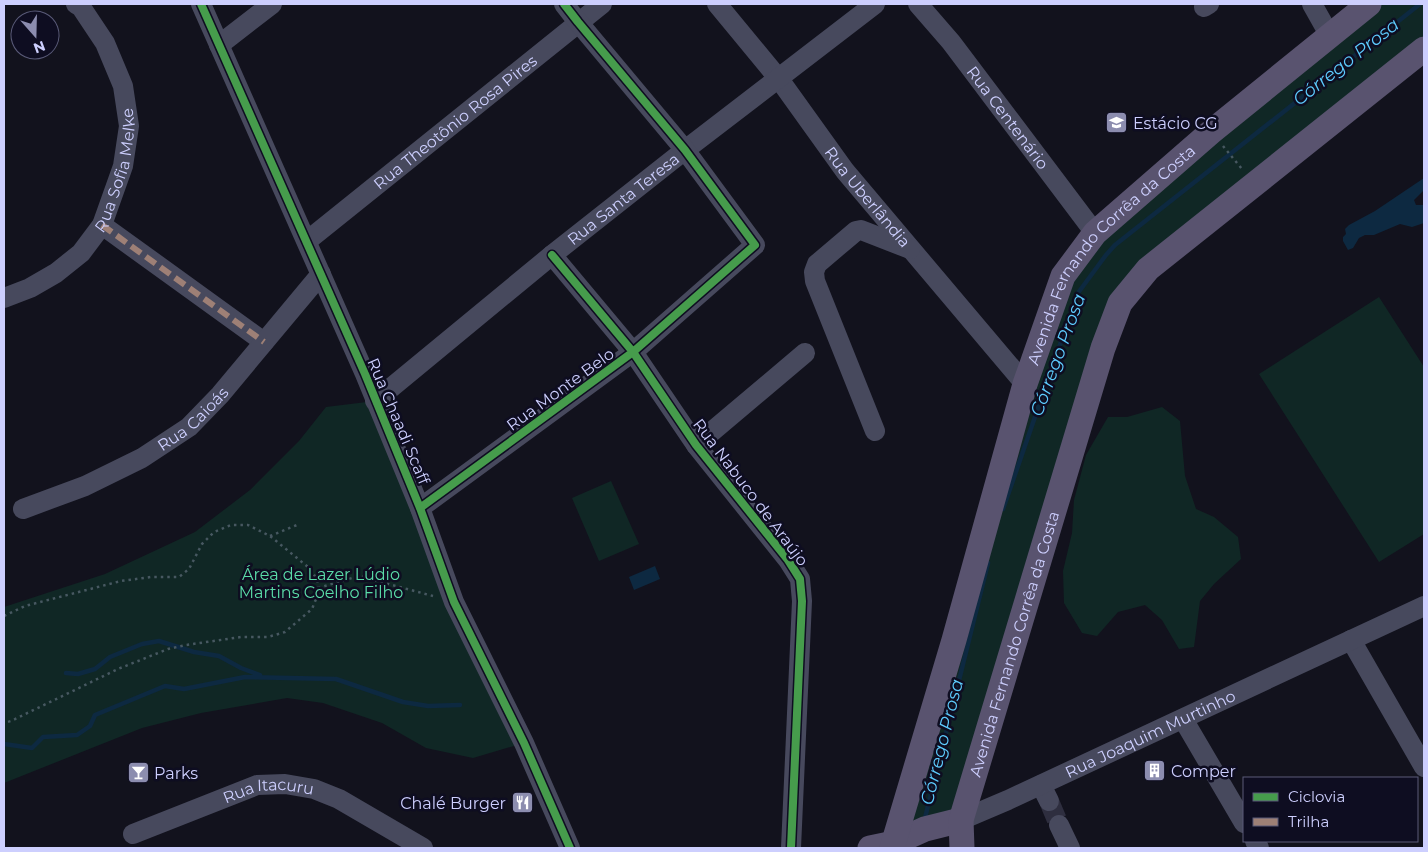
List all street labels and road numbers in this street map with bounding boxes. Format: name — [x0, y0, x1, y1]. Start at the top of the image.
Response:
street label: Rua Theotônio Rosa Pires — [370, 51, 541, 194]
street label: Rua Centenário — [963, 63, 1053, 173]
street label: Rua Sofia Melke — [91, 107, 139, 236]
street label: Avenida Fernando Corrêa da Costa — [1023, 141, 1199, 367]
street label: Rua Uberlândia — [821, 143, 914, 251]
street label: Rua Santa Teresa — [564, 149, 683, 249]
street label: Rua Monte Belo — [503, 344, 618, 435]
street label: Rua Chaadi Scaff — [363, 355, 434, 488]
street label: Rua Caioás — [154, 383, 233, 455]
street label: Rua Nabuco de Araújo — [689, 415, 812, 570]
street label: Avenida Fernando Corrêa da Costa — [966, 509, 1063, 779]
street label: Rua Joaquim Murtinho — [1062, 686, 1239, 782]
street label: Rua Itacuru — [220, 775, 315, 808]

